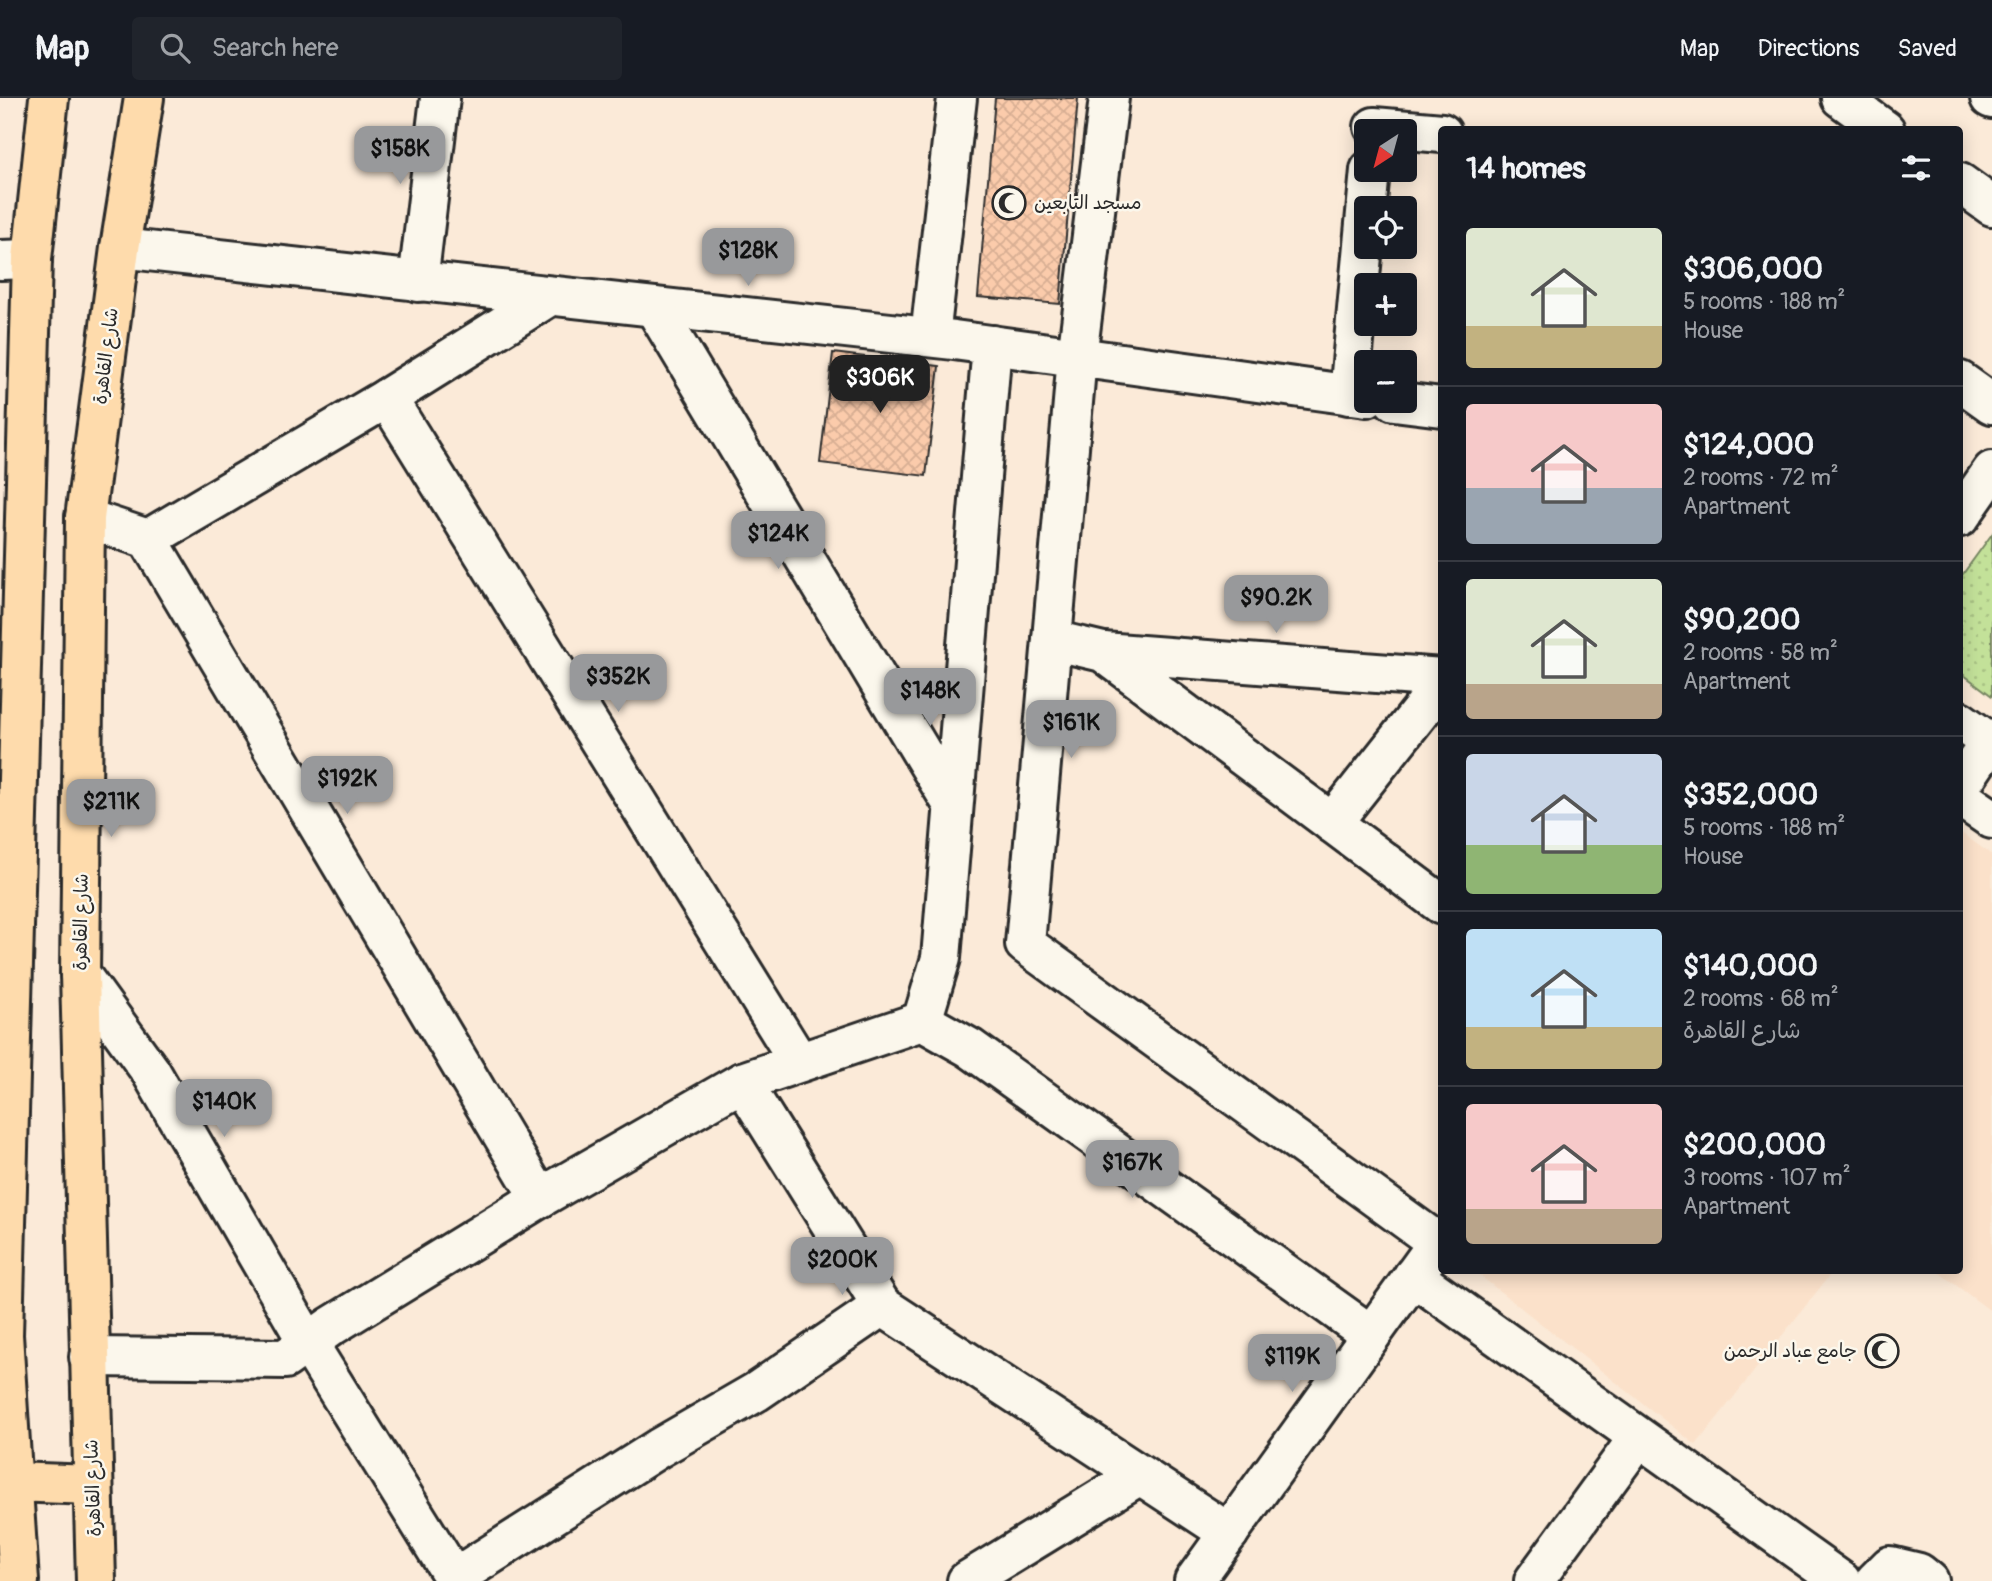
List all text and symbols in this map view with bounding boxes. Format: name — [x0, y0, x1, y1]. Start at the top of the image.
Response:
search box — [132, 17, 622, 80]
text: Map — [35, 28, 90, 69]
icon: search — [156, 29, 194, 67]
text: Search here — [212, 32, 339, 64]
text: Map — [1680, 34, 1720, 63]
text: Directions — [1758, 34, 1859, 63]
text: Saved — [1897, 34, 1957, 63]
north arrow — [1354, 119, 1418, 182]
map controls — [1354, 119, 1417, 413]
pin: $158K — [351, 126, 449, 186]
text: $158K — [370, 134, 430, 163]
icon: filters — [1897, 149, 1935, 187]
text: 14 homes — [1466, 150, 1586, 187]
mosque icon: مسجد التابعين — [990, 184, 1028, 222]
place label: مسجد التابعين — [1034, 191, 1142, 215]
button: locate — [1354, 196, 1417, 259]
pin: $128K — [699, 228, 797, 288]
text: $128K — [718, 236, 778, 265]
text: $306,000 — [1683, 250, 1823, 287]
icon: home — [1522, 256, 1606, 340]
button: + — [1354, 273, 1417, 336]
text: 5 rooms · 188 m² — [1683, 287, 1845, 316]
street label: شارع القاهرة — [88, 306, 125, 406]
text: House — [1683, 316, 1743, 345]
button: − — [1354, 350, 1417, 413]
pin: $306K — [831, 356, 929, 415]
text: $306K — [846, 363, 914, 392]
text: $124,000 — [1683, 426, 1814, 463]
icon: home — [1522, 432, 1606, 516]
text: 2 rooms · 72 m² — [1683, 463, 1839, 492]
text: Apartment — [1683, 492, 1790, 521]
pin: $124K — [729, 512, 827, 571]
text: $124K — [747, 519, 809, 548]
pin: $90.2K — [1219, 575, 1333, 635]
text: $90.2K — [1240, 583, 1312, 612]
text: $90,200 — [1683, 601, 1801, 638]
icon: home — [1522, 607, 1606, 691]
text: 2 rooms · 58 m² — [1683, 638, 1838, 667]
pin: $352K — [569, 654, 667, 714]
text: $352K — [586, 662, 650, 691]
text: Apartment — [1683, 667, 1790, 696]
pin: $148K — [881, 668, 979, 728]
text: $148K — [900, 676, 960, 705]
pin: $161K — [1022, 700, 1120, 760]
text: $161K — [1042, 708, 1100, 737]
pin: $192K — [298, 756, 396, 816]
text: $192K — [317, 764, 377, 793]
text: $352,000 — [1683, 776, 1818, 813]
pin: $211K — [62, 780, 160, 839]
icon: home — [1522, 782, 1606, 866]
text: $211K — [82, 787, 140, 816]
text: 5 rooms · 188 m² — [1683, 813, 1845, 842]
text: House — [1683, 842, 1743, 871]
street label: شارع القاهرة — [68, 873, 95, 971]
text: $140,000 — [1683, 947, 1818, 984]
icon: home — [1522, 957, 1606, 1041]
text: 2 rooms · 68 m² — [1683, 984, 1839, 1013]
text: شارع القاهرة — [1683, 1016, 1801, 1045]
pin: $140K — [175, 1080, 273, 1139]
text: $140K — [192, 1087, 256, 1116]
text: $200,000 — [1683, 1126, 1826, 1163]
icon: home — [1522, 1132, 1606, 1216]
pin: $167K — [1083, 1140, 1181, 1200]
text: $167K — [1102, 1148, 1162, 1177]
text: 3 rooms · 107 m² — [1683, 1163, 1851, 1192]
text: Apartment — [1683, 1192, 1790, 1221]
pin: $200K — [793, 1238, 891, 1297]
text: $200K — [807, 1245, 877, 1274]
mosque icon: جامع عباد الرحمن — [1863, 1332, 1901, 1370]
pin: $119K — [1243, 1334, 1341, 1394]
place label: جامع عباد الرحمن — [1724, 1339, 1857, 1364]
text: $119K — [1264, 1342, 1320, 1371]
street label: شارع القاهرة — [79, 1439, 108, 1537]

